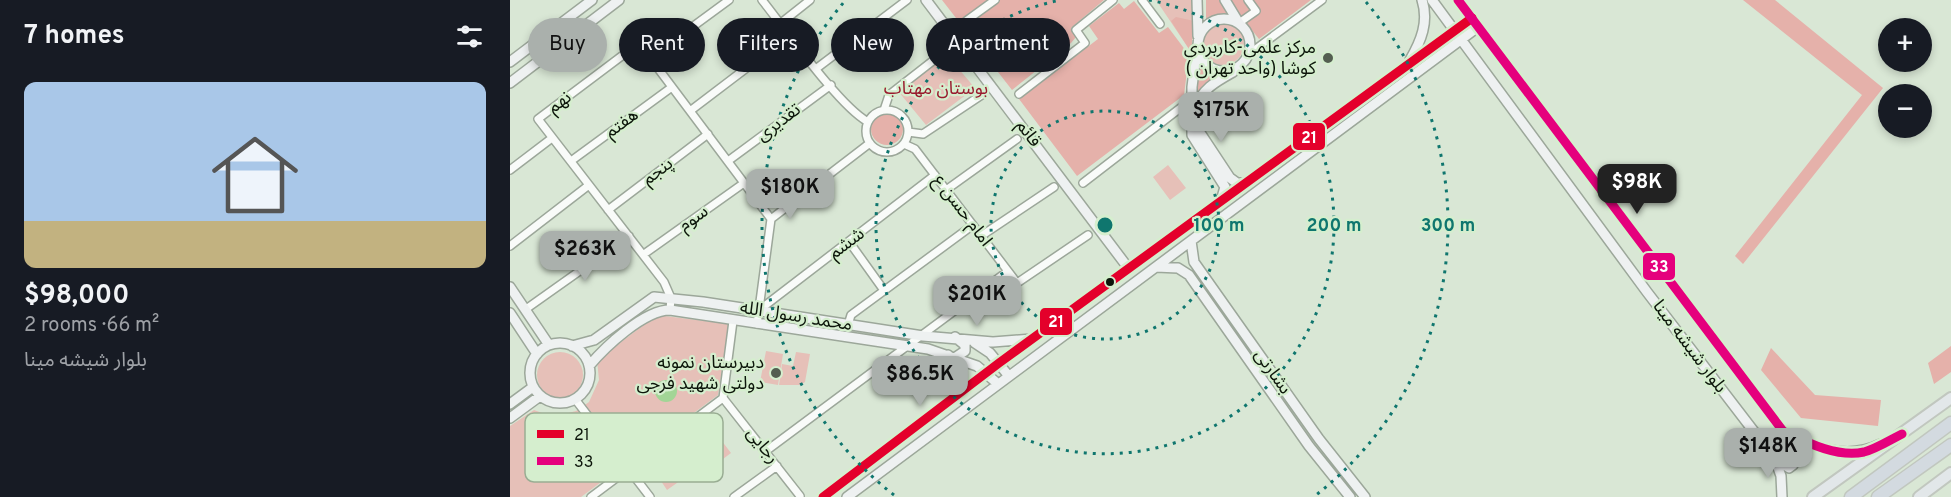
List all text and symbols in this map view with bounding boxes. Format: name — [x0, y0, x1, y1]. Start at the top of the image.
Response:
chip: Buy — [528, 18, 607, 72]
chip: Rent — [619, 18, 705, 72]
chip: Filters — [717, 18, 819, 72]
chip: New — [831, 18, 914, 72]
chip: Apartment — [926, 18, 1070, 72]
map controls — [1878, 18, 1932, 138]
button: + — [1878, 18, 1932, 72]
text: 7 homes — [24, 20, 124, 53]
icon: filters — [453, 20, 486, 53]
place label: مرکز علمی-کاربردی کوشا (واحد تهران ) — [1184, 37, 1317, 81]
marker: مرکز علمی-کاربردی کوشا (واحد تهران ) — [1321, 51, 1335, 65]
park label: بوستان مهتاب — [884, 78, 988, 101]
button: − — [1878, 84, 1932, 138]
street label: نهم — [543, 87, 577, 119]
pin: $175K — [1179, 92, 1263, 143]
text: $175K — [1192, 98, 1250, 124]
street label: تقدیری — [752, 99, 806, 147]
street label: هفتم — [601, 104, 643, 144]
street label: قائم — [1010, 116, 1046, 152]
icon: home — [201, 121, 309, 229]
line badge: 21 — [1292, 122, 1326, 151]
text: 21 — [1301, 129, 1317, 149]
street label: پنجم — [638, 153, 678, 191]
pin: $98K — [1601, 164, 1673, 215]
pin: $180K — [748, 169, 832, 220]
street label: امام حسن ع — [927, 170, 997, 252]
text: $98K — [1611, 170, 1663, 196]
text: $180K — [760, 175, 820, 201]
street label: سوم — [675, 201, 714, 238]
centre of rings — [1095, 215, 1115, 235]
text: 100 m — [1193, 215, 1245, 238]
text: 200 m — [1306, 215, 1362, 238]
text: 300 m — [1421, 215, 1475, 238]
street label: ششم — [824, 223, 870, 265]
pin: $263K — [543, 231, 627, 282]
text: $263K — [554, 237, 616, 263]
line badge: 33 — [1642, 252, 1676, 281]
text: 33 — [1649, 258, 1669, 278]
pin: $201K — [935, 276, 1019, 327]
unlabelled marker — [1104, 276, 1116, 288]
text: $98,000 — [24, 280, 129, 313]
text: $201K — [947, 282, 1007, 308]
street label: بلوار شیشه مینا — [1647, 296, 1731, 398]
street label: محمد رسول الله — [738, 297, 854, 337]
line badge: 21 — [1039, 307, 1073, 336]
text: 2 rooms · 66 m² — [24, 313, 159, 339]
text: 21 — [1048, 313, 1064, 333]
street label: بشارتی — [1248, 345, 1296, 399]
text: بلوار شیشه مینا — [24, 348, 147, 374]
place label: دبیرستان نمونه دولتی شهید فرجی — [636, 352, 764, 396]
pin: $86.5K — [871, 356, 969, 407]
text: $86.5K — [886, 362, 954, 388]
marker: دبیرستان نمونه دولتی شهید فرجی — [769, 366, 783, 380]
legend — [525, 413, 723, 482]
street label: رجایی — [741, 423, 783, 469]
text: 21 — [574, 426, 590, 446]
pin: $148K — [1726, 428, 1810, 479]
text: $148K — [1738, 434, 1798, 460]
text: 33 — [574, 453, 593, 473]

